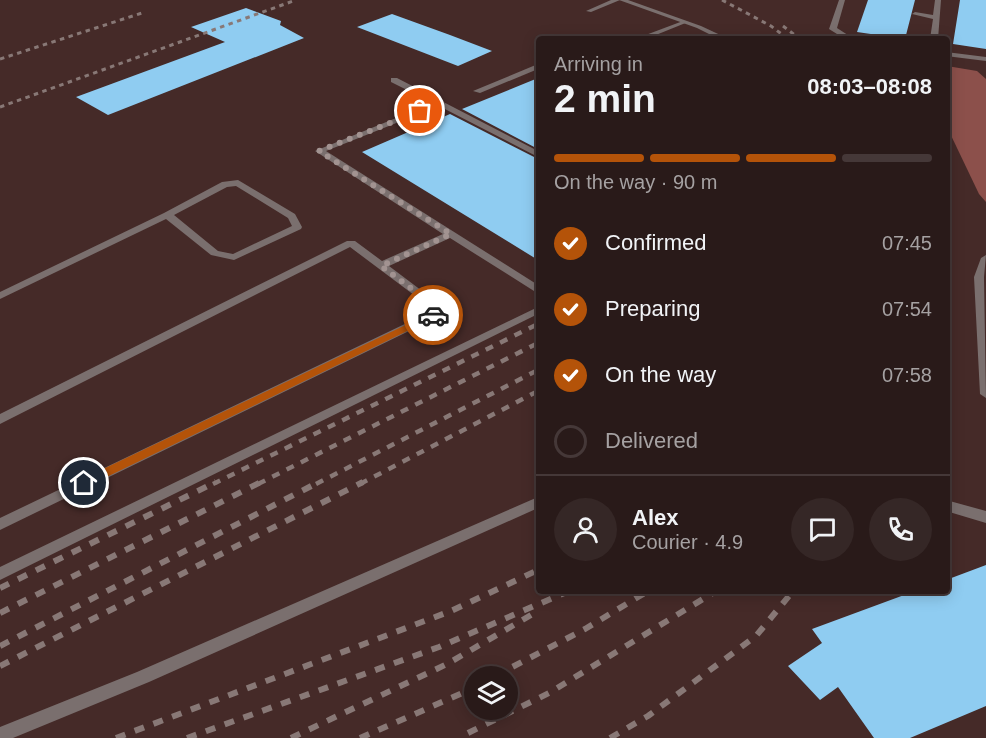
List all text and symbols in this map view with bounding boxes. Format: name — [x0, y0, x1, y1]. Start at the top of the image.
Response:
text: Arriving in — [554, 53, 643, 75]
text: 08:03–08:08 — [807, 74, 932, 99]
text: 2 min — [554, 77, 656, 120]
pin — [394, 85, 445, 136]
icon: bag — [403, 94, 436, 127]
text: On the way · 90 m — [554, 171, 717, 193]
icon: check — [554, 227, 587, 260]
text: Confirmed — [605, 230, 706, 255]
text: 07:45 — [882, 232, 932, 254]
courier — [403, 285, 463, 345]
icon: check — [554, 293, 587, 326]
text: Preparing — [605, 296, 700, 321]
text: 07:54 — [882, 298, 932, 320]
icon: car — [417, 299, 450, 332]
icon: check — [554, 359, 587, 392]
text: On the way — [605, 362, 716, 387]
text: 07:58 — [882, 364, 932, 386]
text: Delivered — [605, 428, 698, 453]
pin — [58, 457, 109, 508]
icon: home — [67, 466, 100, 499]
button: person — [554, 498, 617, 561]
button: chat — [791, 498, 854, 561]
button: phone — [869, 498, 932, 561]
text: Alex — [632, 505, 678, 530]
text: Courier · 4.9 — [632, 531, 743, 553]
map controls — [464, 666, 518, 720]
button: layers — [464, 666, 518, 720]

